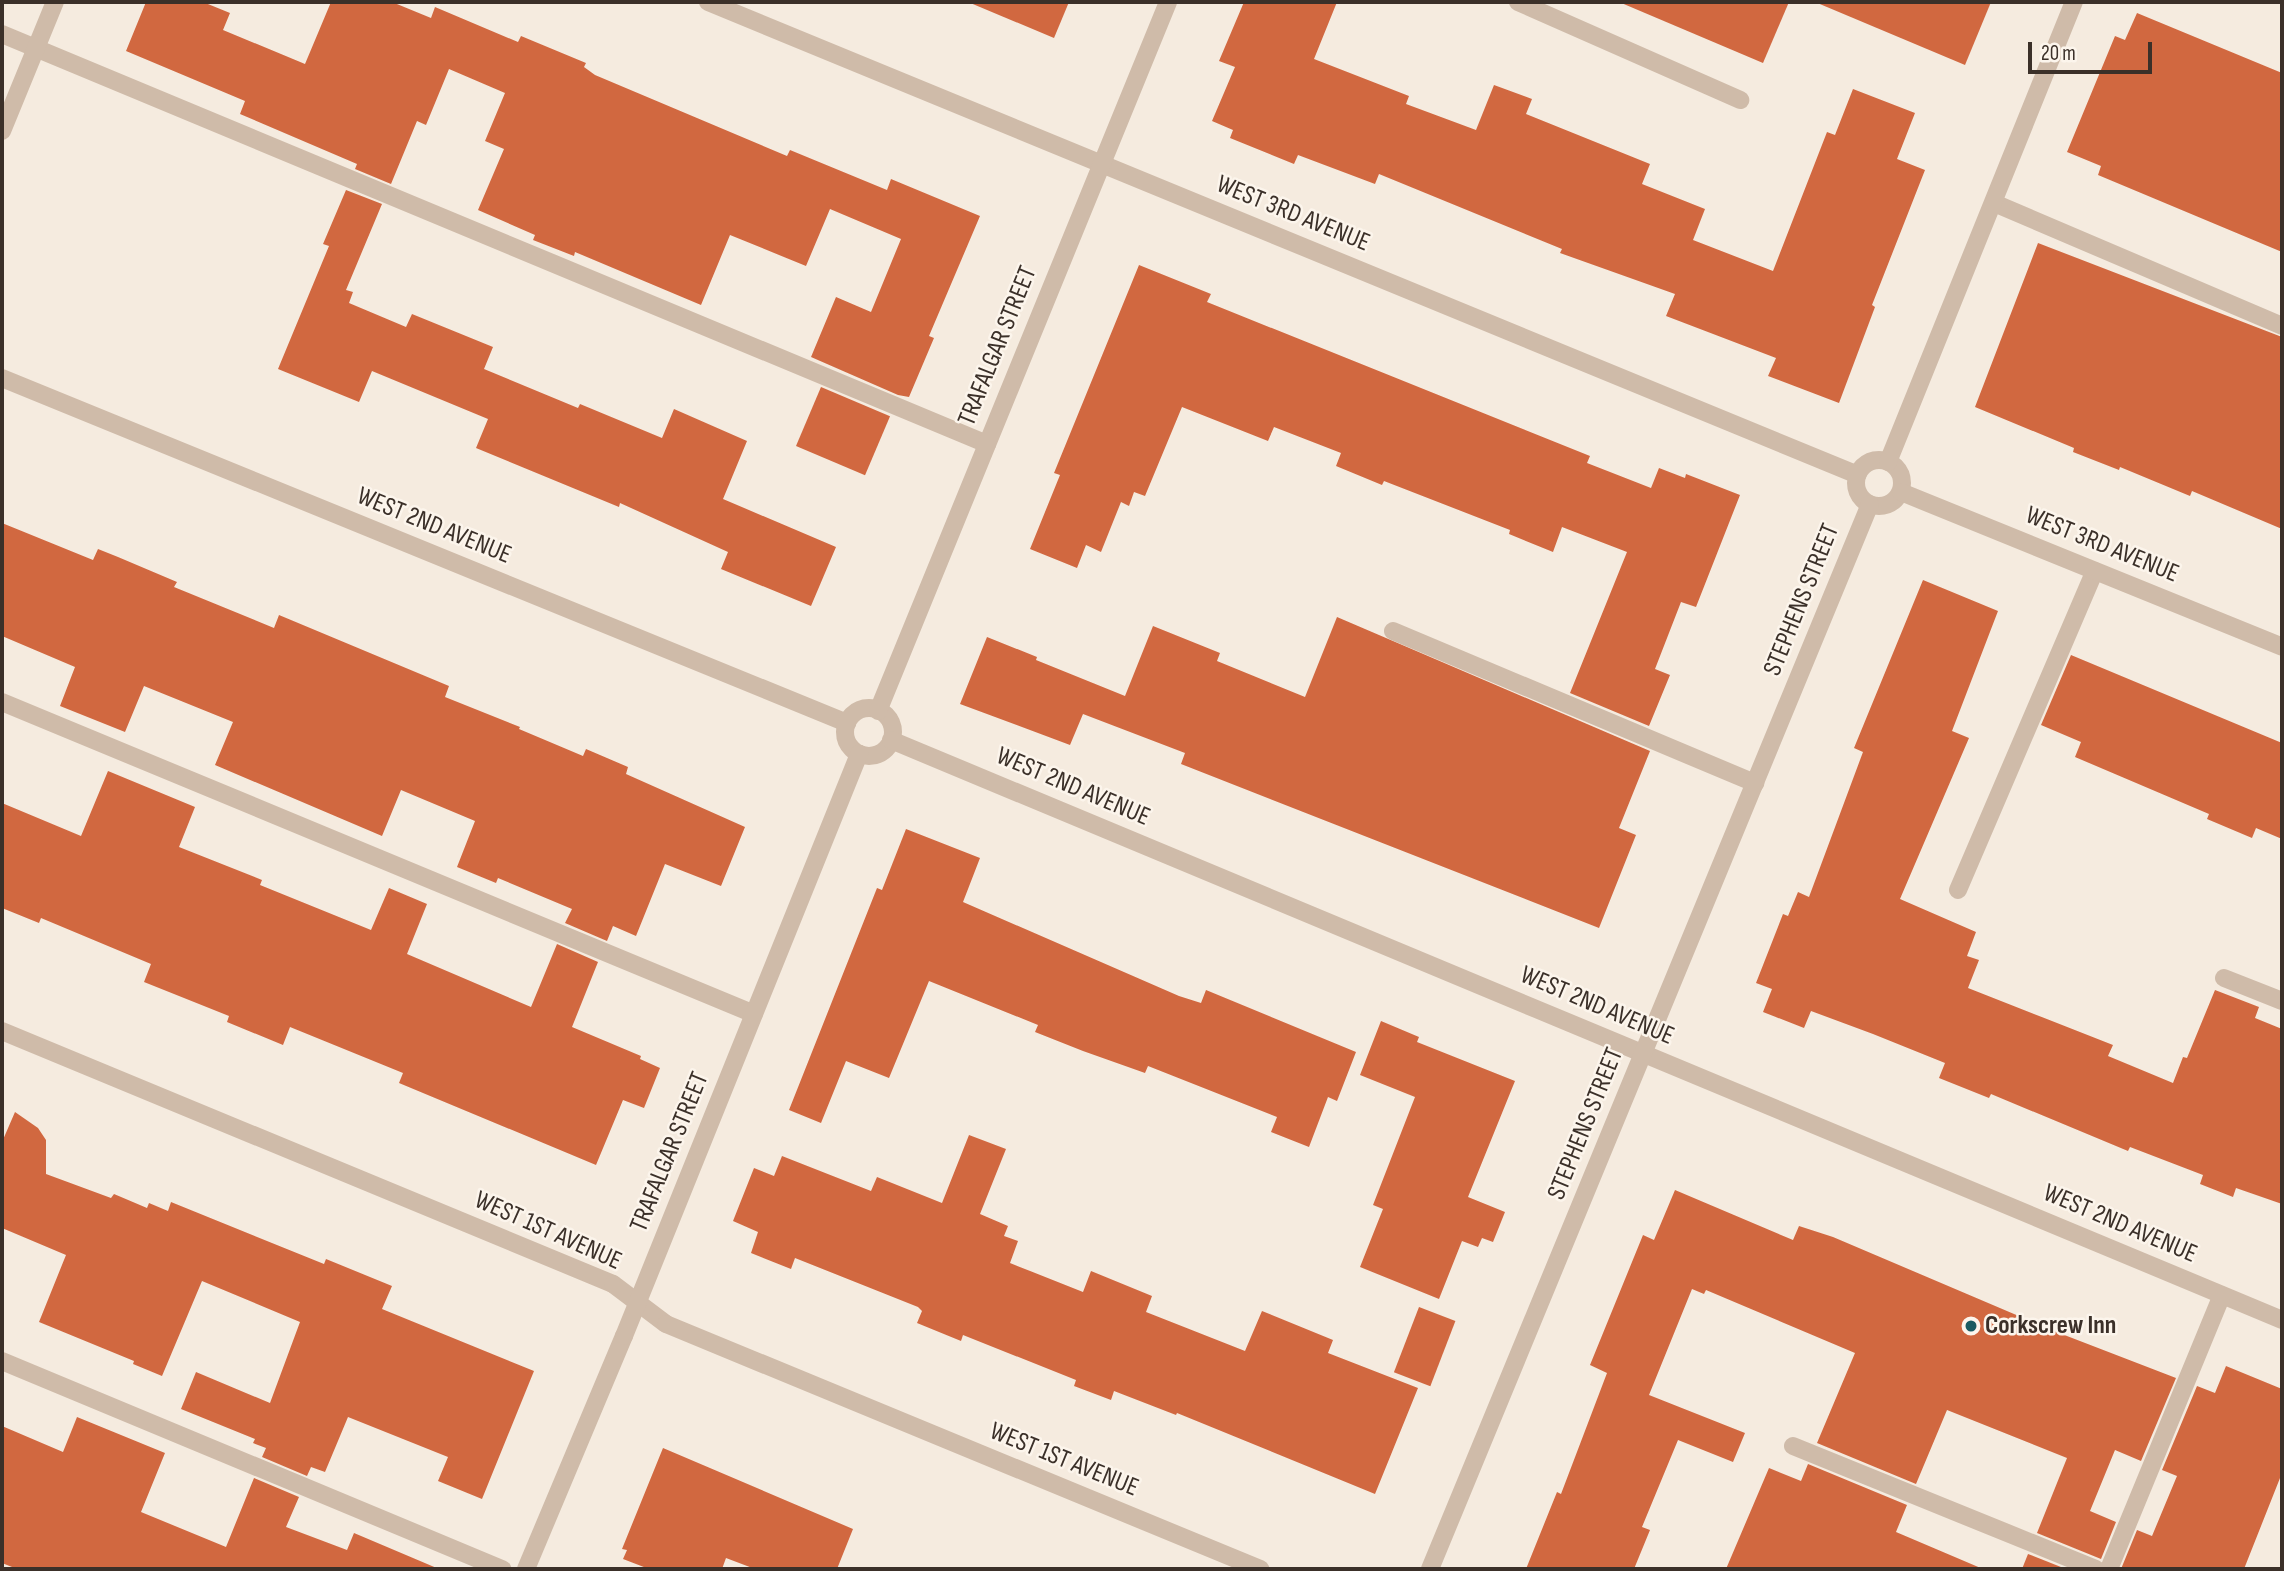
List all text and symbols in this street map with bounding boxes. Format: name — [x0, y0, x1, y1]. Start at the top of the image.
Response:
scale bar — [2032, 28, 2156, 72]
text: 20 m — [2041, 41, 2076, 66]
street label: WEST 3RD AVENUE — [1212, 169, 1374, 259]
street label: TRAFALGAR STREET — [952, 262, 1044, 430]
street label: WEST 2ND AVENUE — [352, 481, 516, 571]
street label: WEST 3RD AVENUE — [2021, 500, 2183, 590]
street label: STEPHENS STREET — [1757, 519, 1847, 681]
street label: WEST 2ND AVENUE — [992, 741, 1154, 833]
street label: WEST 2ND AVENUE — [1516, 960, 1678, 1052]
street label: STEPHENS STREET — [1541, 1043, 1631, 1205]
street label: TRAFALGAR STREET — [624, 1068, 716, 1236]
street label: WEST 2ND AVENUE — [2039, 1178, 2201, 1270]
street label: WEST 1ST AVENUE — [470, 1185, 626, 1277]
place label: Corkscrew Inn — [1985, 1310, 2116, 1342]
marker: Corkscrew Inn — [1963, 1318, 1979, 1334]
street label: WEST 1ST AVENUE — [985, 1416, 1143, 1504]

